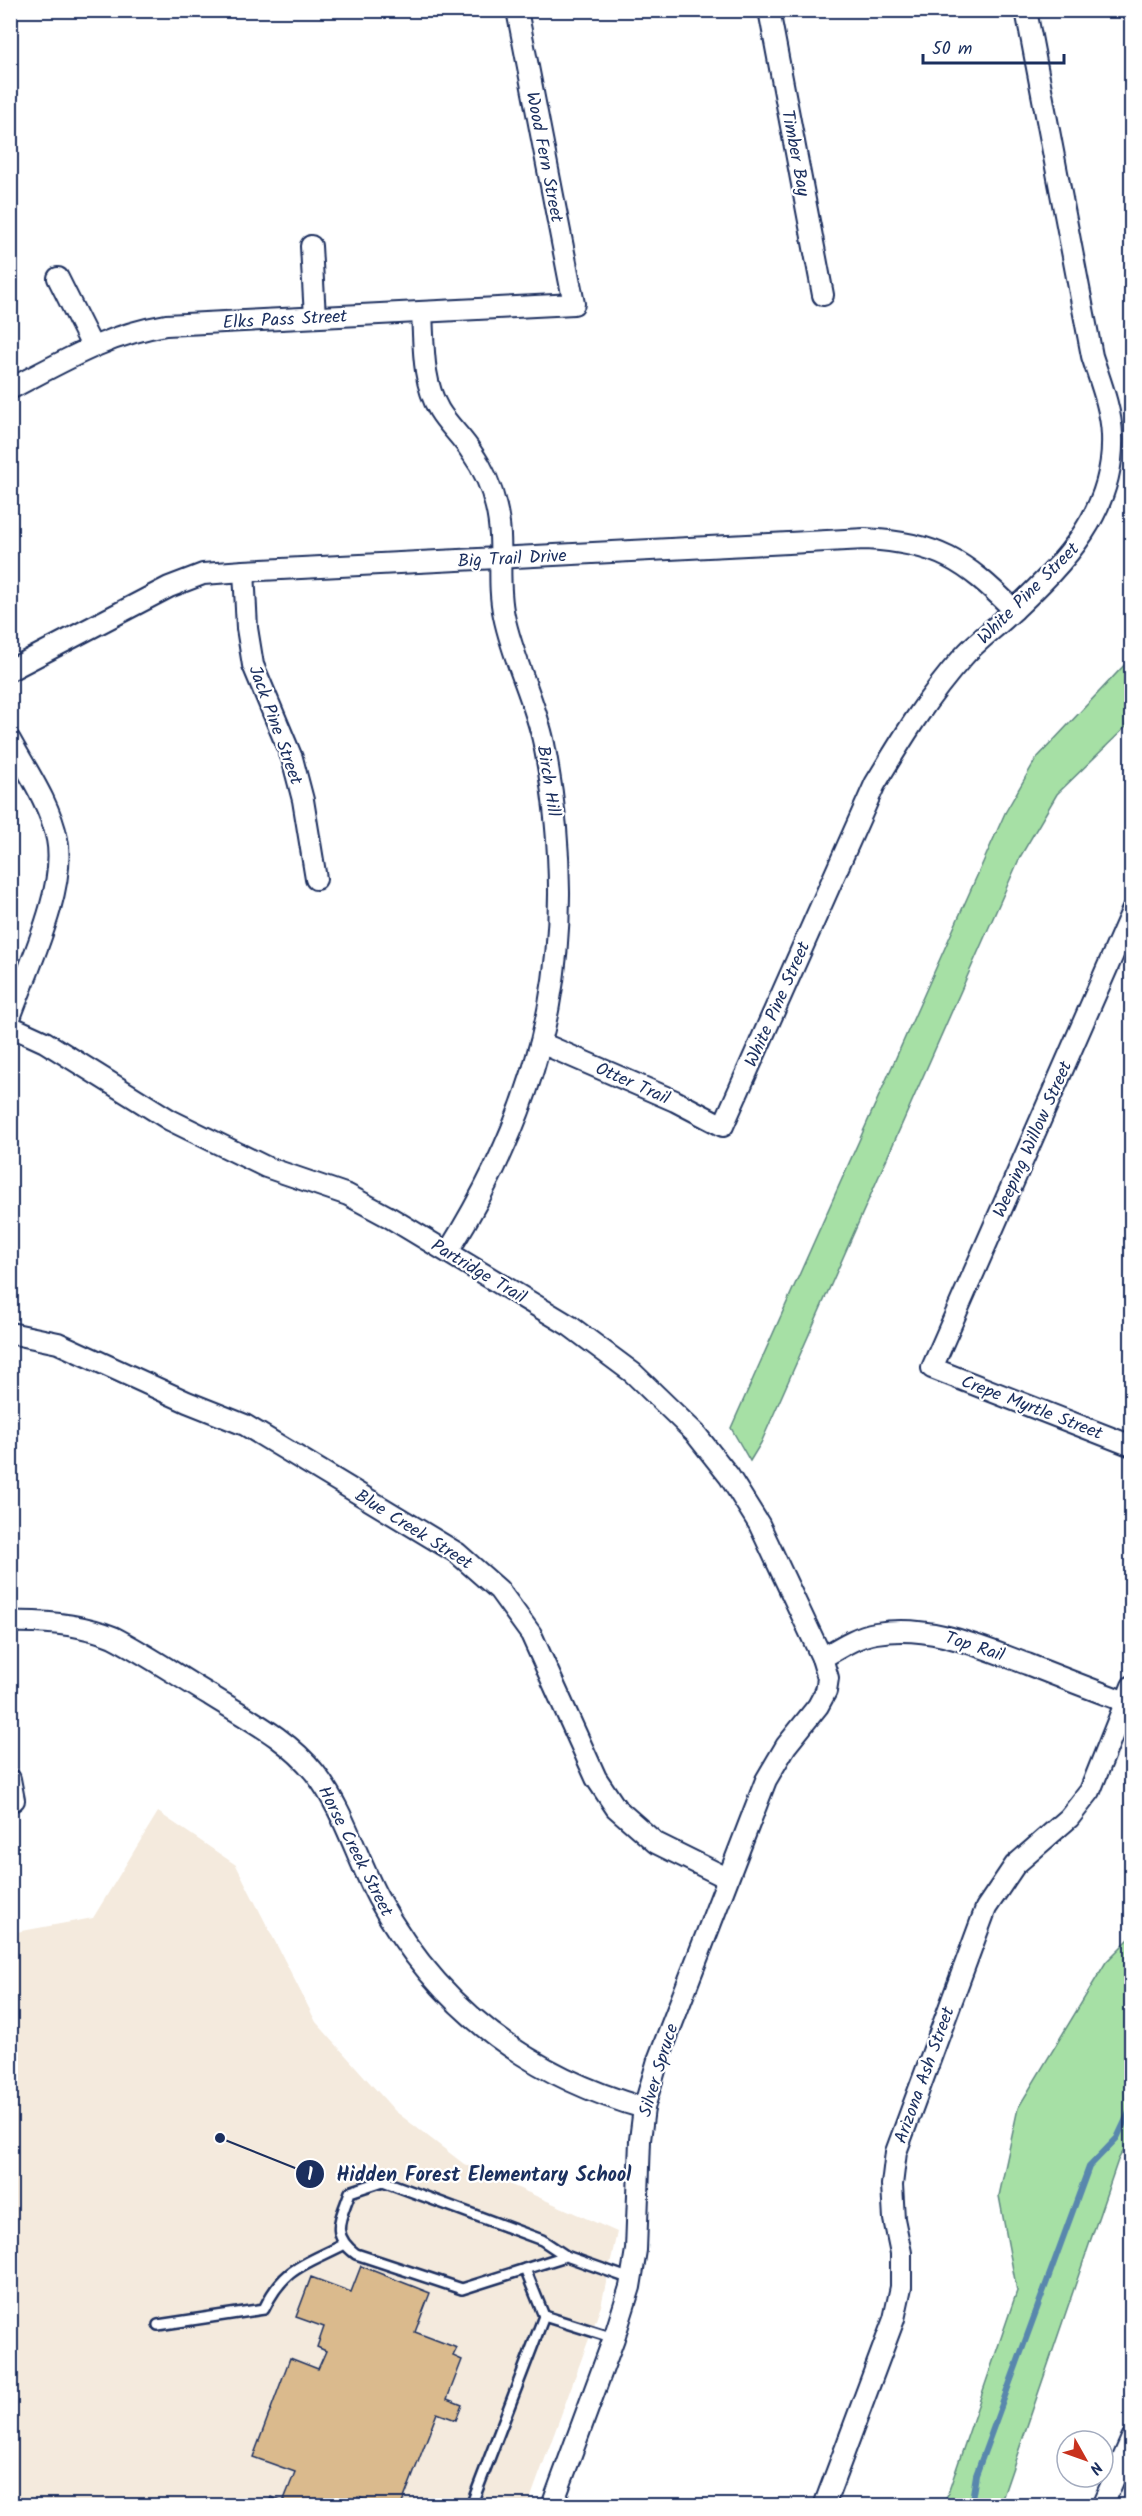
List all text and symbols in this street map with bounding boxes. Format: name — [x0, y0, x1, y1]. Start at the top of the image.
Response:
scale bar — [923, 27, 1064, 65]
text: 50 m — [932, 35, 972, 64]
street label: Wood Fern Street — [517, 89, 571, 226]
street label: Timber Bay — [772, 108, 817, 199]
street label: Elks Pass Street — [222, 303, 349, 338]
street label: White Pine Street — [971, 535, 1088, 652]
street label: Big Trail Drive — [457, 542, 567, 577]
street label: Jack Pine Street — [240, 662, 310, 790]
street label: Birch Hill — [528, 744, 568, 820]
street label: White Pine Street — [738, 936, 819, 1072]
street label: Otter Trail — [590, 1055, 675, 1114]
street label: Weeping Willow Street — [986, 1056, 1081, 1223]
street label: Partridge Trail — [425, 1232, 532, 1313]
street label: Crepe Myrtle Street — [956, 1368, 1107, 1449]
street label: Blue Creek Street — [349, 1482, 479, 1579]
street label: Top Rail — [941, 1624, 1009, 1671]
street label: Horse Creek Street — [309, 1781, 401, 1923]
street label: Arizona Ash Street — [887, 2002, 964, 2148]
street label: Silver Spruce — [632, 2020, 687, 2121]
callout: Hidden Forest Elementary School — [295, 2155, 644, 2193]
text: Hidden Forest Elementary School — [337, 2160, 632, 2192]
text: 1 — [307, 2161, 313, 2190]
north arrow — [1055, 2429, 1115, 2489]
text: N — [1083, 2456, 1108, 2480]

